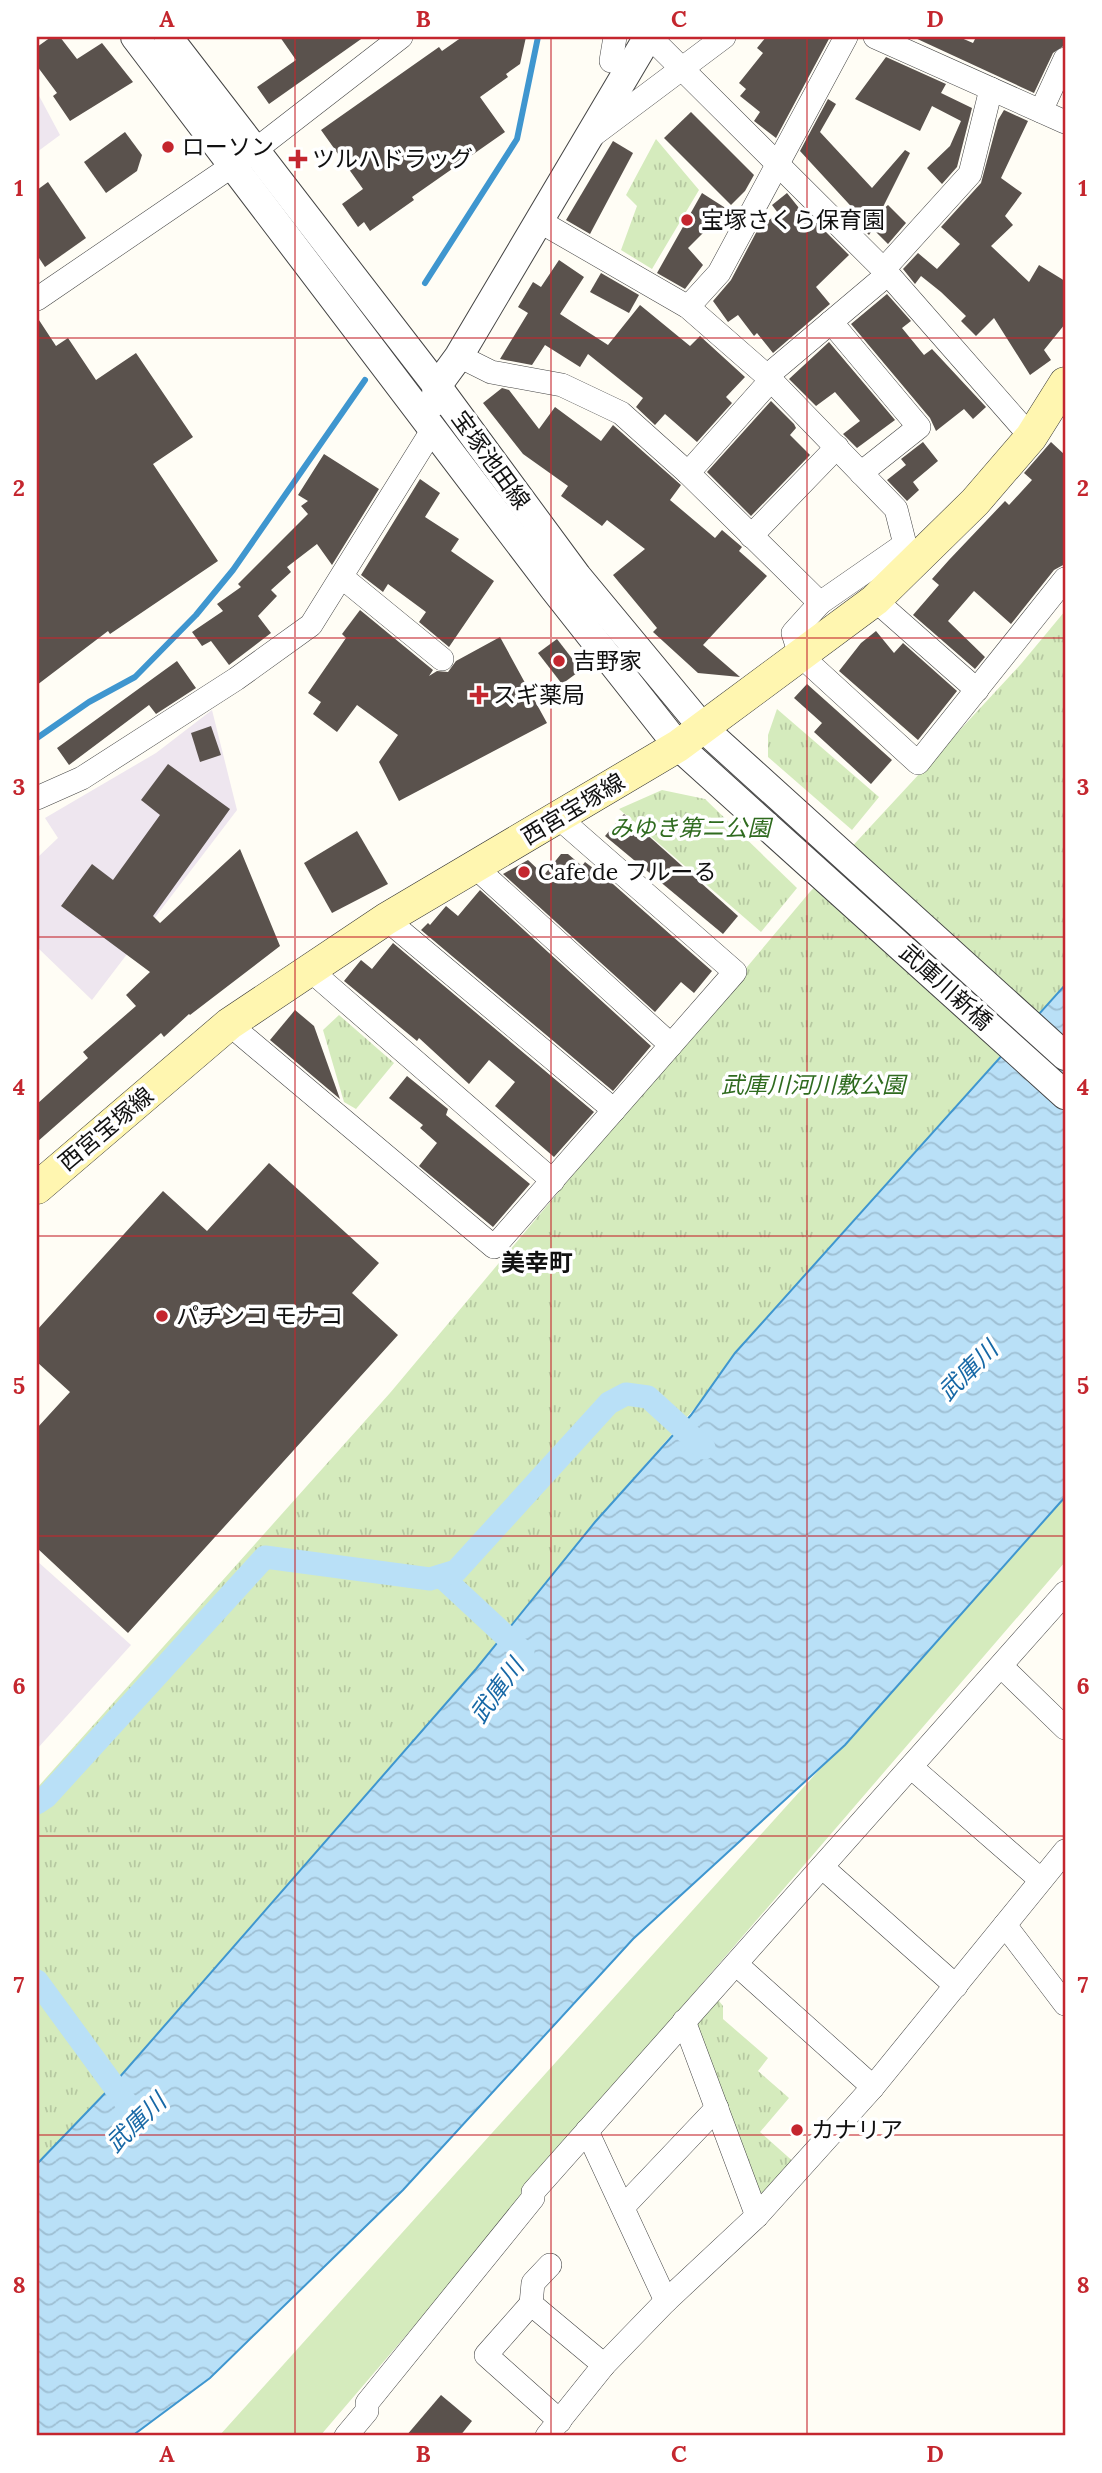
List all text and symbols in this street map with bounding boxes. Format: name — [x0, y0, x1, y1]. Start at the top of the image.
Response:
text: A — [159, 4, 175, 33]
text: B — [415, 4, 431, 33]
text: C — [671, 4, 687, 33]
text: D — [926, 4, 944, 33]
place label: ローソン — [182, 132, 274, 161]
marker: ローソン — [160, 139, 176, 155]
place label: ツルハドラッグ — [312, 144, 473, 173]
marker: ツルハドラッグ — [290, 151, 306, 167]
text: 1 — [14, 173, 24, 202]
text: 1 — [1078, 173, 1088, 202]
place label: 宝塚さくら保育園 — [701, 205, 885, 234]
marker: 宝塚さくら保育園 — [679, 212, 695, 228]
street label: 宝塚池田線 — [446, 405, 537, 515]
text: 2 — [13, 473, 25, 502]
text: 2 — [1077, 473, 1089, 502]
place label: 吉野家 — [573, 646, 642, 675]
marker: 吉野家 — [551, 653, 567, 669]
place label: スギ薬局 — [493, 680, 585, 709]
marker: スギ薬局 — [471, 687, 487, 703]
street label: 西宮宝塚線 — [516, 767, 629, 851]
text: 3 — [13, 772, 25, 801]
text: 3 — [1077, 772, 1089, 801]
park label: みゆき第ニ公園 — [610, 813, 774, 842]
place label: Cafe de フルーる — [538, 857, 716, 886]
marker: Cafe de フルーる — [516, 864, 532, 880]
street label: 武庫川新橋 — [894, 937, 999, 1036]
park label: 武庫川河川敷公園 — [721, 1070, 908, 1099]
text: 4 — [13, 1072, 25, 1101]
text: 4 — [1077, 1072, 1089, 1101]
street label: 西宮宝塚線 — [52, 1081, 159, 1177]
district label: 美幸町 — [501, 1247, 573, 1278]
place label: パチンコ モナコ — [176, 1301, 343, 1330]
marker: パチンコ モナコ — [154, 1308, 170, 1324]
water label: 武庫川 — [931, 1332, 1006, 1407]
text: 5 — [13, 1371, 25, 1400]
text: 5 — [1077, 1371, 1089, 1400]
water label: 武庫川 — [463, 1650, 532, 1729]
text: 6 — [12, 1671, 26, 1700]
text: 6 — [1076, 1671, 1090, 1700]
text: 7 — [14, 1970, 25, 1999]
text: 7 — [1078, 1970, 1089, 1999]
water label: 武庫川 — [99, 2084, 174, 2159]
place label: カナリア — [811, 2115, 903, 2144]
marker: カナリア — [789, 2122, 805, 2138]
text: 8 — [12, 2270, 26, 2299]
text: 8 — [1076, 2270, 1090, 2299]
text: A — [159, 2439, 175, 2468]
text: B — [415, 2439, 431, 2468]
text: C — [671, 2439, 687, 2468]
text: D — [926, 2439, 944, 2468]

